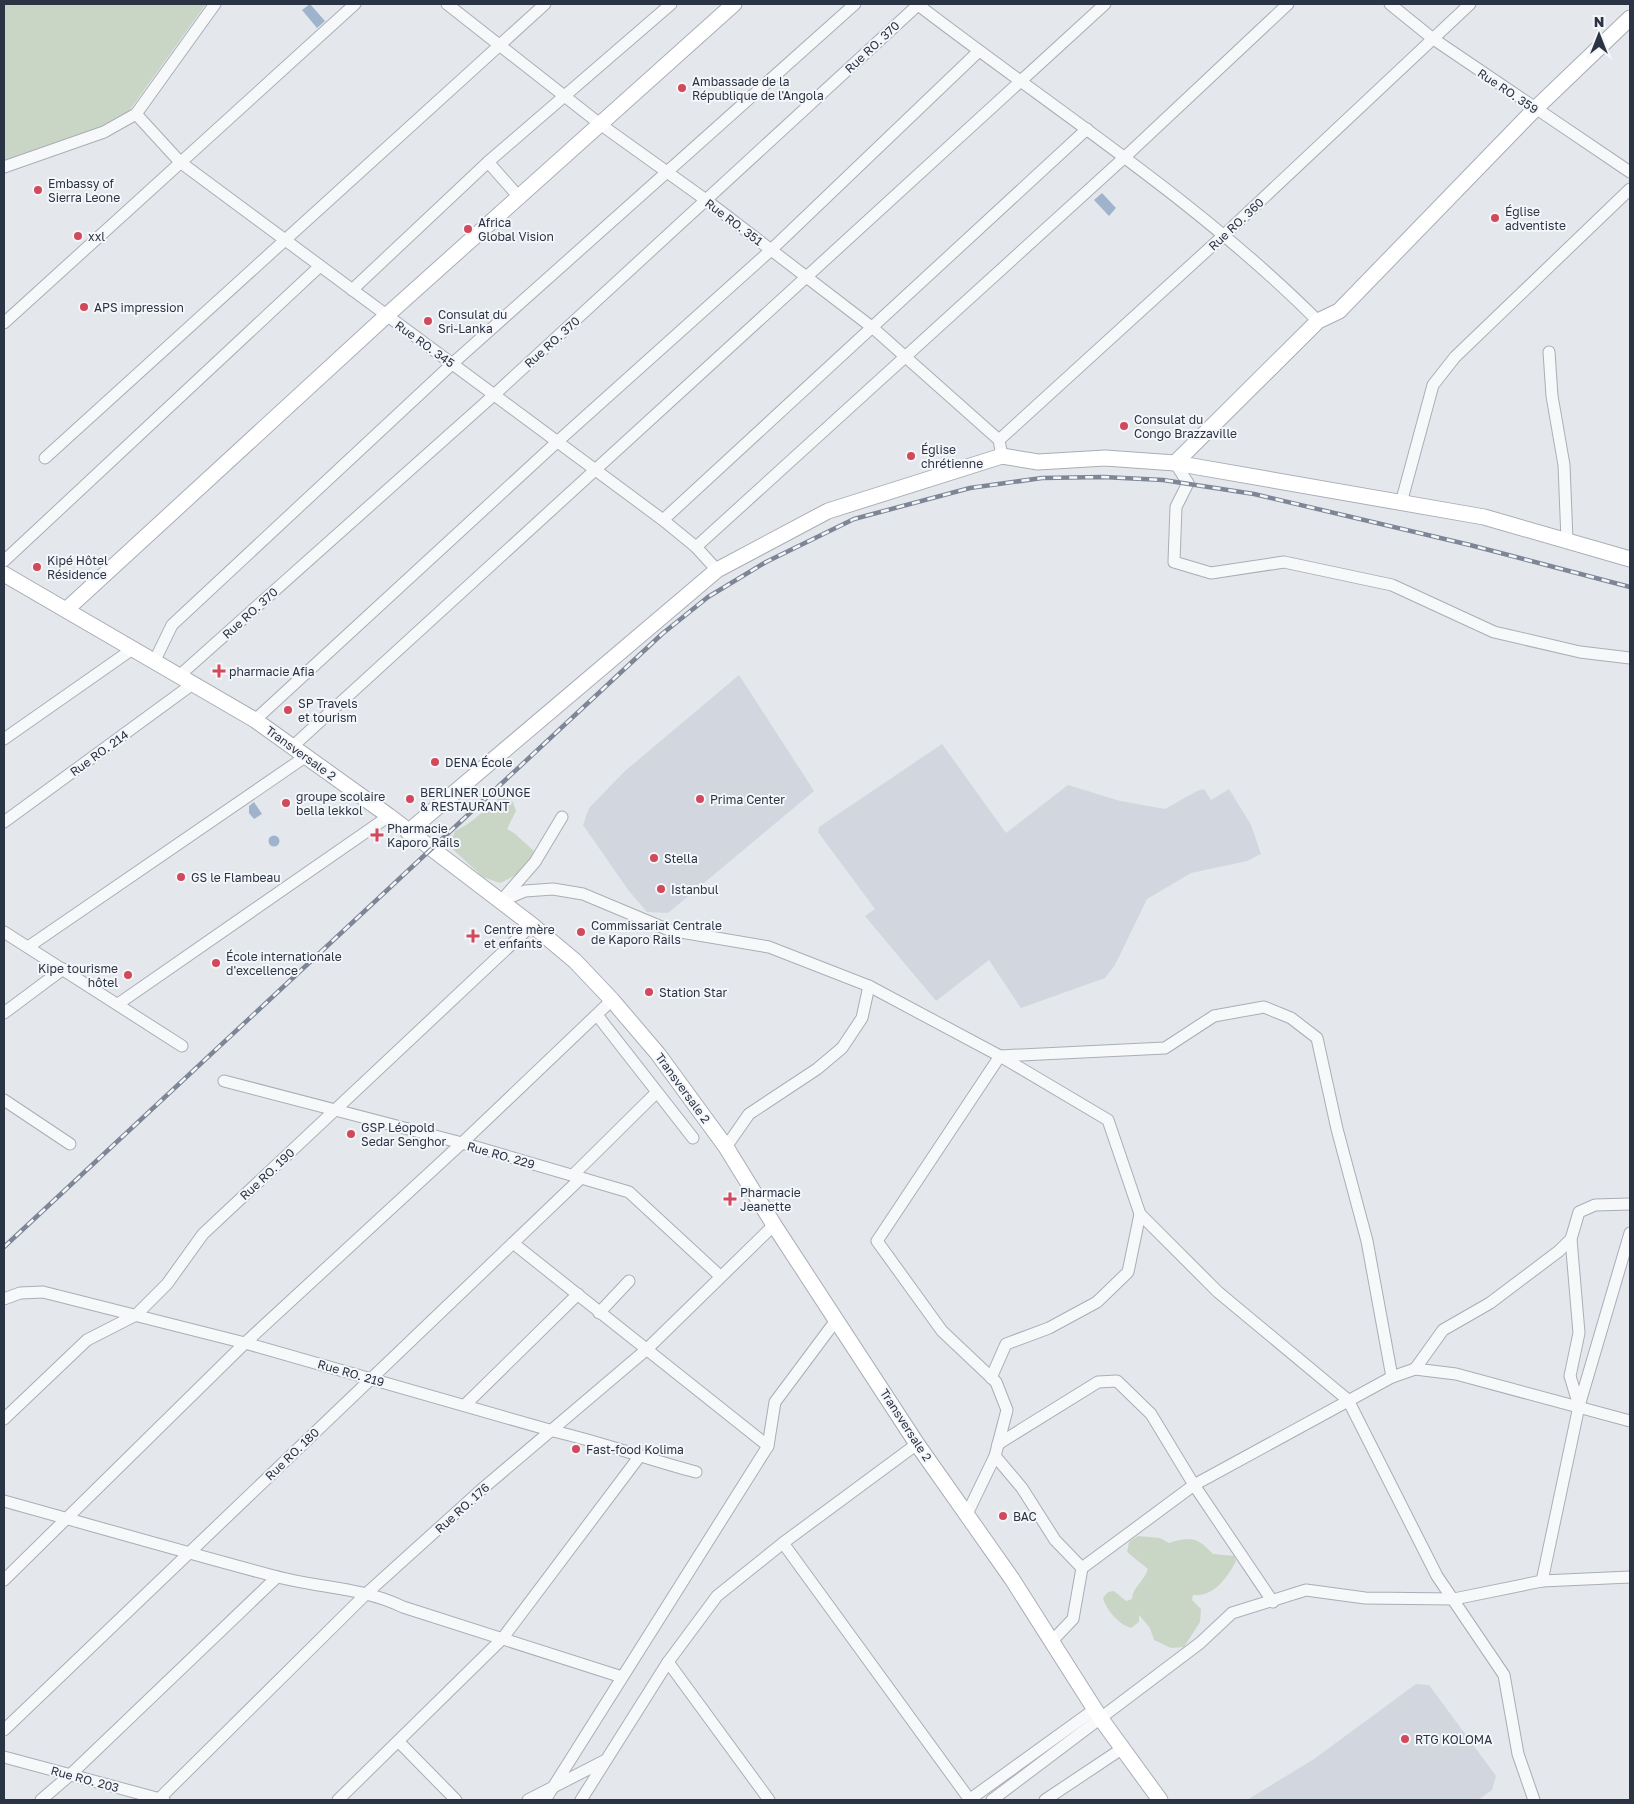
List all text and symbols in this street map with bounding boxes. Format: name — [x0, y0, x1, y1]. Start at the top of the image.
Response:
north arrow — [1574, 10, 1624, 60]
text: N — [1594, 13, 1604, 30]
street label: Rue RO. 370 — [842, 18, 902, 76]
street label: Rue RO. 359 — [1475, 65, 1541, 117]
place label: Ambassade de la République de l'Angola — [692, 74, 824, 103]
marker: Ambassade de la République de l'Angola — [676, 82, 688, 94]
place label: Embassy of Sierra Leone — [48, 176, 120, 205]
marker: Embassy of Sierra Leone — [32, 184, 44, 196]
street label: Rue RO. 351 — [702, 195, 766, 249]
street label: Rue RO. 360 — [1205, 195, 1267, 253]
place label: Église adventiste — [1505, 204, 1566, 233]
marker: Église adventiste — [1489, 212, 1501, 224]
place label: Africa Global Vision — [478, 215, 554, 244]
marker: Africa Global Vision — [462, 223, 474, 235]
place label: xxl — [88, 229, 105, 244]
marker: xxl — [72, 230, 84, 242]
place label: APS impression — [94, 300, 184, 315]
marker: APS impression — [78, 301, 90, 313]
place label: Consulat du Sri-Lanka — [438, 307, 507, 336]
street label: Rue RO. 370 — [521, 313, 583, 371]
marker: Consulat du Sri-Lanka — [422, 315, 434, 327]
street label: Rue RO. 345 — [392, 317, 458, 371]
place label: Consulat du Congo Brazzaville — [1134, 412, 1237, 441]
marker: Consulat du Congo Brazzaville — [1118, 420, 1130, 432]
place label: Église chrétienne — [921, 442, 983, 471]
marker: Église chrétienne — [905, 450, 917, 462]
place label: Kipé Hôtel Résidence — [47, 553, 108, 582]
marker: Kipé Hôtel Résidence — [31, 561, 43, 573]
street label: Rue RO. 370 — [219, 584, 281, 642]
place label: pharmacie Afia — [229, 664, 315, 679]
marker: pharmacie Afia — [213, 665, 225, 677]
place label: SP Travels et tourism — [298, 696, 358, 725]
marker: SP Travels et tourism — [282, 704, 294, 716]
street label: Transversale 2 — [263, 722, 339, 784]
street label: Rue RO. 214 — [67, 727, 131, 779]
place label: DENA École — [445, 755, 513, 770]
marker: DENA École — [429, 756, 441, 768]
place label: BERLINER LOUNGE & RESTAURANT — [420, 785, 531, 814]
place label: groupe scolaire bella lekkol — [296, 789, 385, 818]
place label: Prima Center — [710, 792, 785, 807]
marker: BERLINER LOUNGE & RESTAURANT — [404, 793, 416, 805]
marker: Prima Center — [694, 793, 706, 805]
marker: groupe scolaire bella lekkol — [280, 797, 292, 809]
place label: Pharmacie Kaporo Rails — [387, 821, 460, 850]
marker: Pharmacie Kaporo Rails — [371, 829, 383, 841]
place label: Stella — [664, 851, 698, 866]
marker: Stella — [648, 852, 660, 864]
place label: GS le Flambeau — [191, 870, 281, 885]
marker: GS le Flambeau — [175, 871, 187, 883]
place label: Istanbul — [671, 882, 719, 897]
marker: Istanbul — [655, 883, 667, 895]
place label: Commissariat Centrale de Kaporo Rails — [591, 918, 722, 947]
place label: Centre mère et enfants — [484, 922, 555, 951]
marker: Commissariat Centrale de Kaporo Rails — [575, 926, 587, 938]
marker: Centre mère et enfants — [466, 929, 480, 943]
place label: École internationale d'excellence — [226, 949, 342, 978]
marker: École internationale d'excellence — [210, 957, 222, 969]
place label: Kipe tourisme hôtel — [38, 961, 118, 990]
marker: Kipe tourisme hôtel — [122, 969, 134, 981]
place label: Station Star — [659, 985, 728, 1000]
marker: Station Star — [643, 986, 655, 998]
street label: Transversale 2 — [652, 1050, 714, 1126]
place label: GSP Léopold Sedar Senghor — [361, 1120, 446, 1149]
marker: GSP Léopold Sedar Senghor — [345, 1128, 357, 1140]
street label: Rue RO. 229 — [465, 1138, 537, 1172]
street label: Rue RO. 190 — [237, 1145, 297, 1203]
place label: Pharmacie Jeanette — [740, 1185, 801, 1214]
marker: Pharmacie Jeanette — [724, 1193, 736, 1205]
street label: Rue RO. 219 — [316, 1356, 386, 1390]
street label: Transversale 2 — [877, 1386, 935, 1464]
street label: Rue RO. 180 — [262, 1425, 322, 1483]
place label: Fast-food Kolima — [586, 1442, 684, 1457]
marker: Fast-food Kolima — [570, 1443, 582, 1455]
street label: Rue RO. 176 — [432, 1480, 492, 1536]
place label: BAC — [1013, 1509, 1037, 1524]
marker: BAC — [997, 1510, 1009, 1522]
place label: RTG KOLOMA — [1415, 1732, 1492, 1747]
marker: RTG KOLOMA — [1399, 1733, 1411, 1745]
street label: Rue RO. 203 — [49, 1763, 121, 1795]

